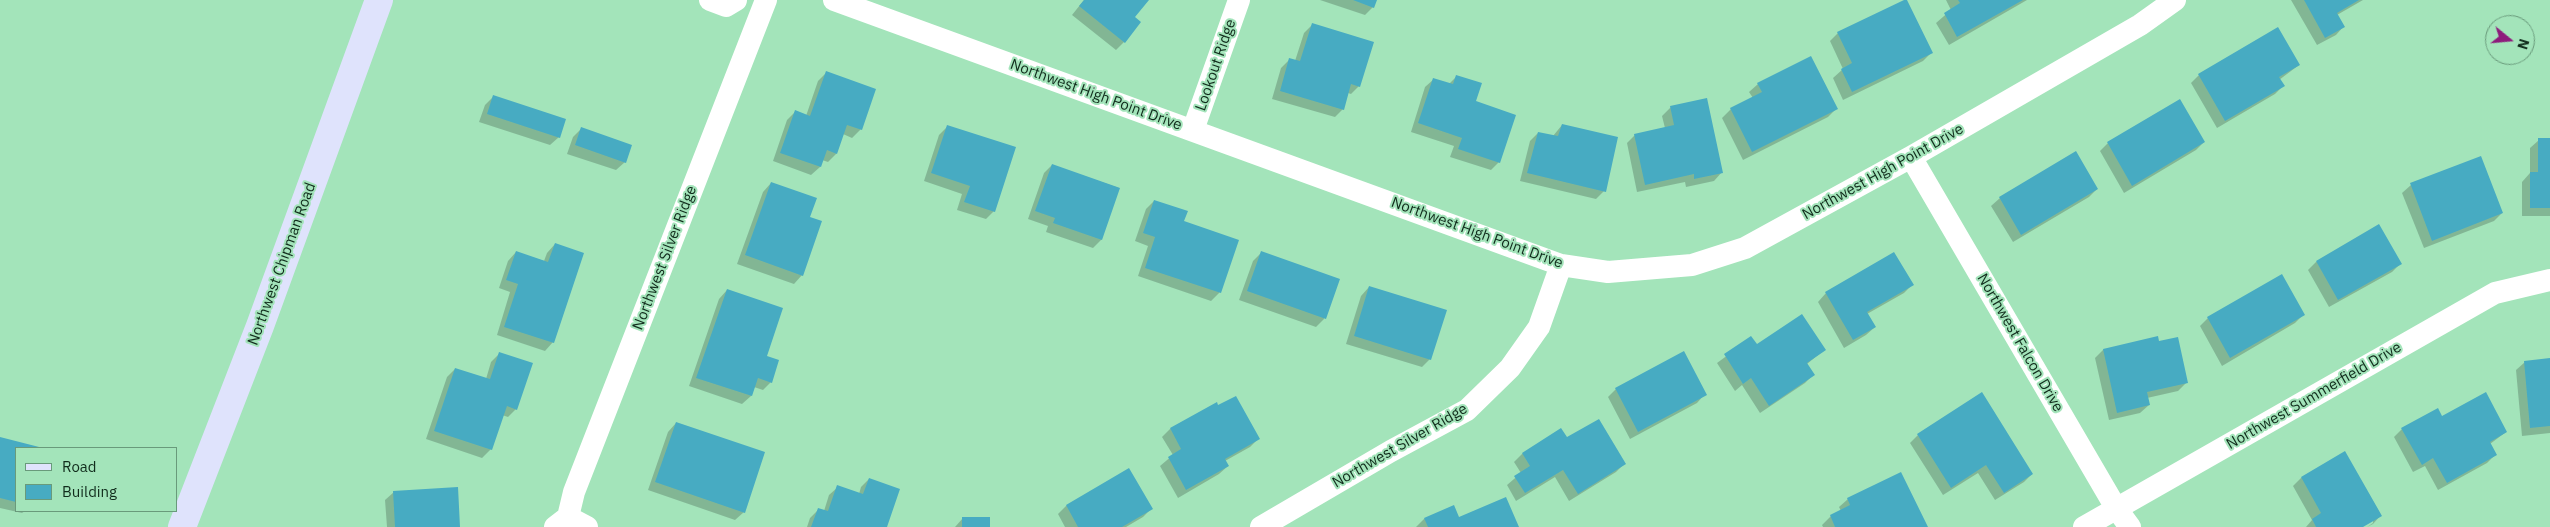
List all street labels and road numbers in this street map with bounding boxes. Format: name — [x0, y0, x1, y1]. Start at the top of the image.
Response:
street label: Lookout Ridge — [1192, 17, 1240, 113]
street label: Northwest High Point Drive — [1008, 56, 1184, 134]
street label: Northwest High Point Drive — [1799, 120, 1967, 224]
street label: Northwest Chipman Road — [244, 180, 320, 348]
street label: Northwest Silver Ridge — [629, 183, 701, 333]
street label: Northwest High Point Drive — [1389, 194, 1565, 272]
street label: Northwest Falcon Drive — [1973, 271, 2067, 415]
street label: Northwest Summerfield Drive — [2223, 338, 2405, 454]
street label: Northwest Silver Ridge — [1329, 400, 1471, 492]

